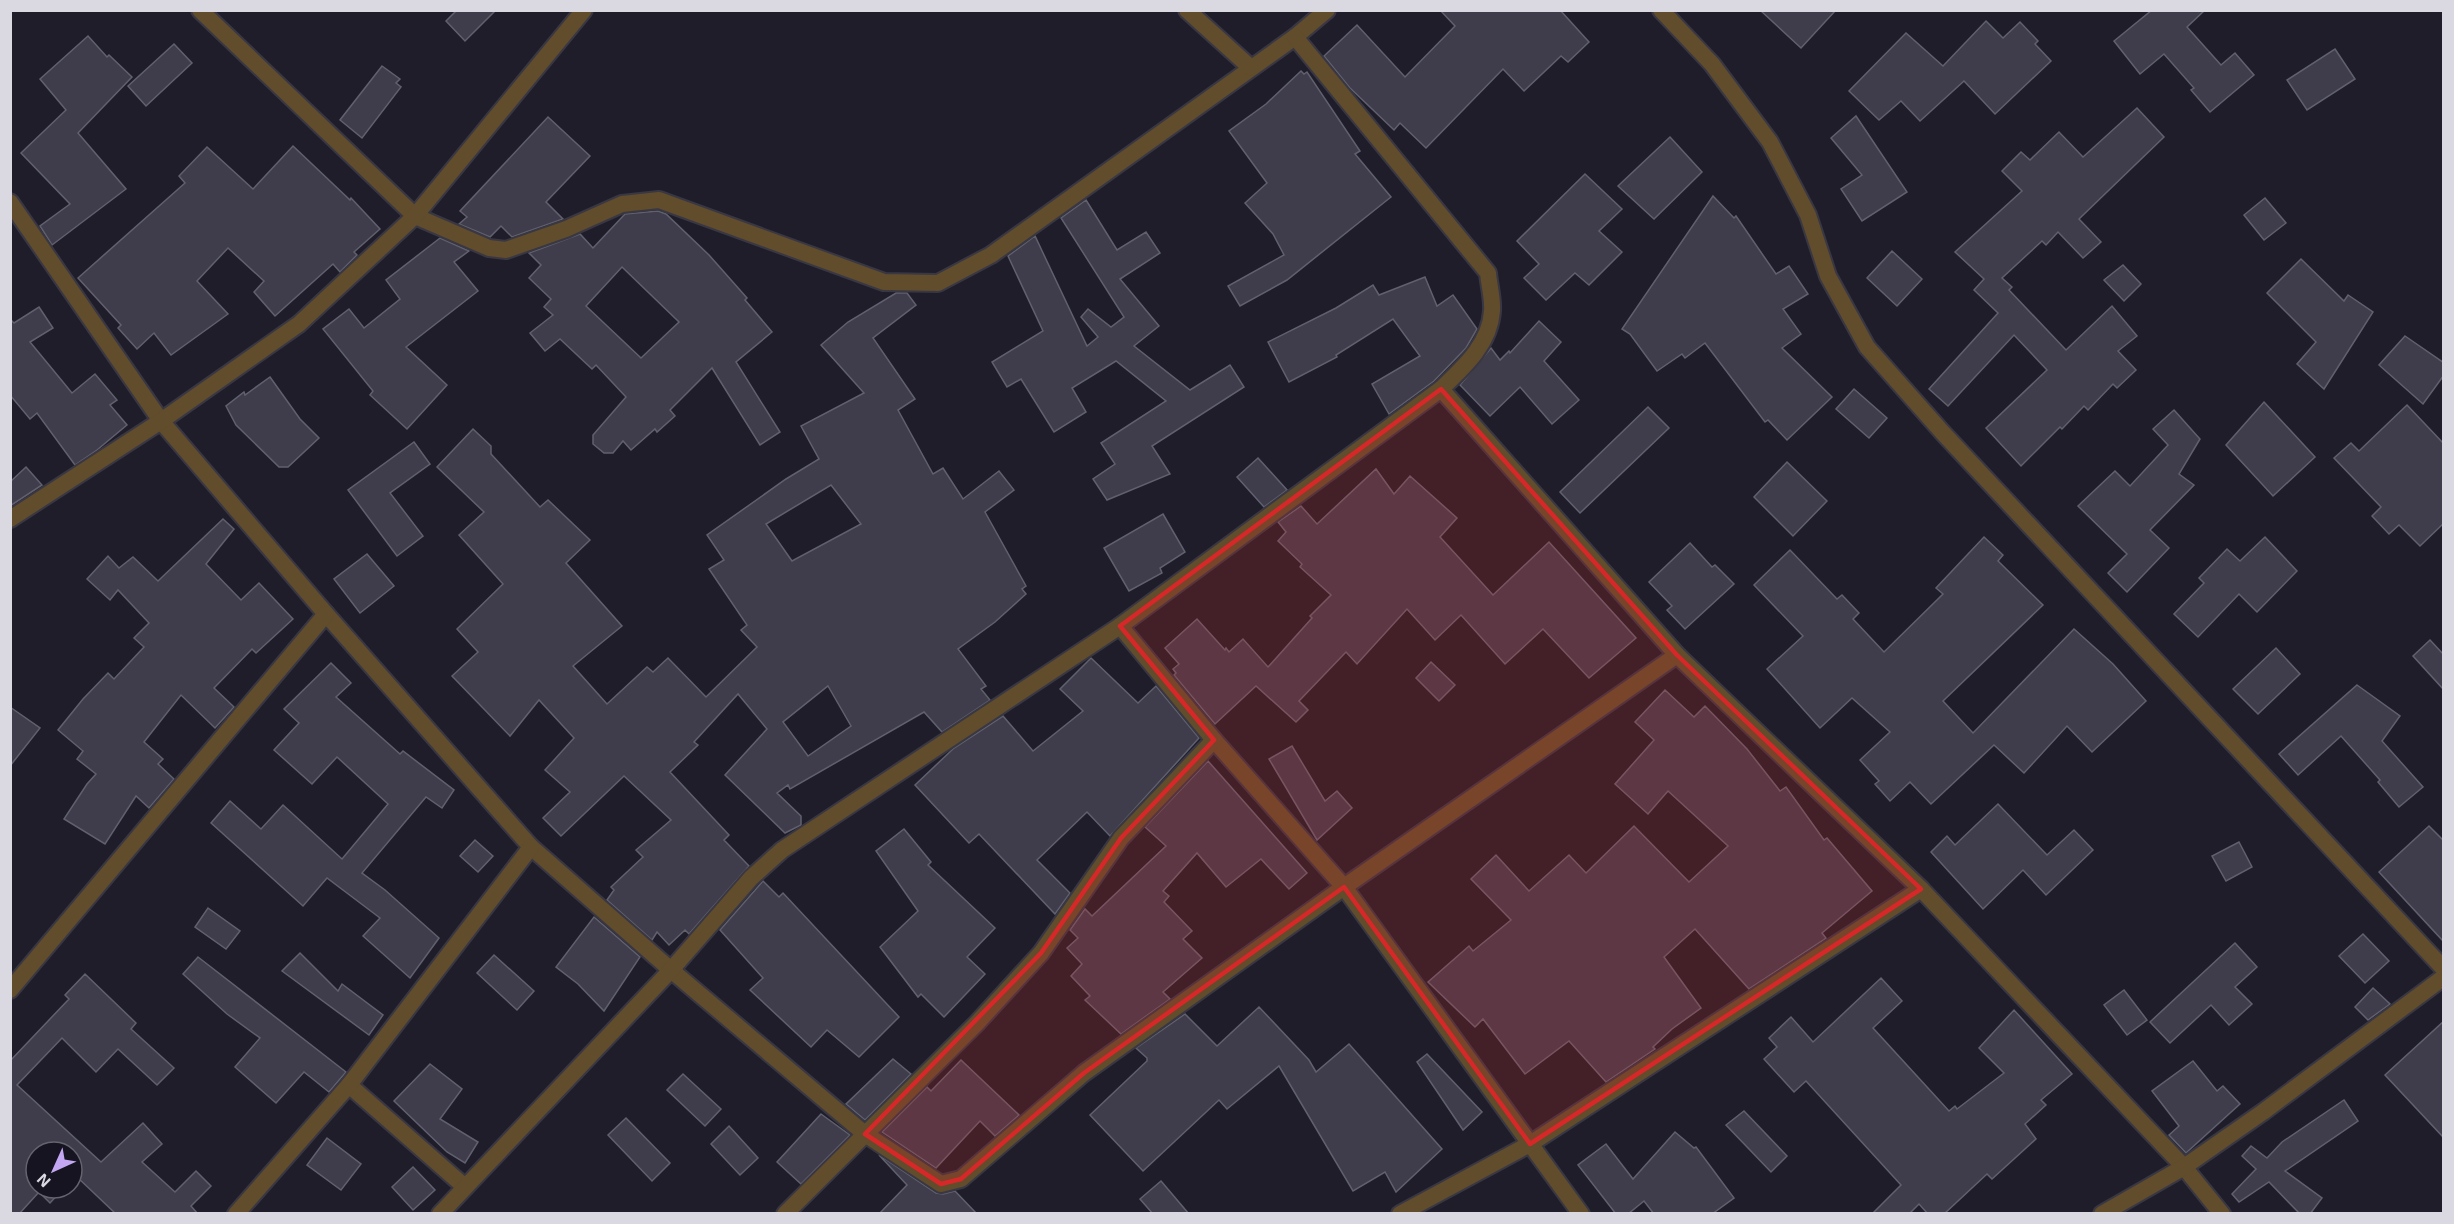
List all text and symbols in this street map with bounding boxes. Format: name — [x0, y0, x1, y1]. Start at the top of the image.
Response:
north arrow — [24, 1140, 84, 1200]
text: N — [32, 1170, 54, 1192]

